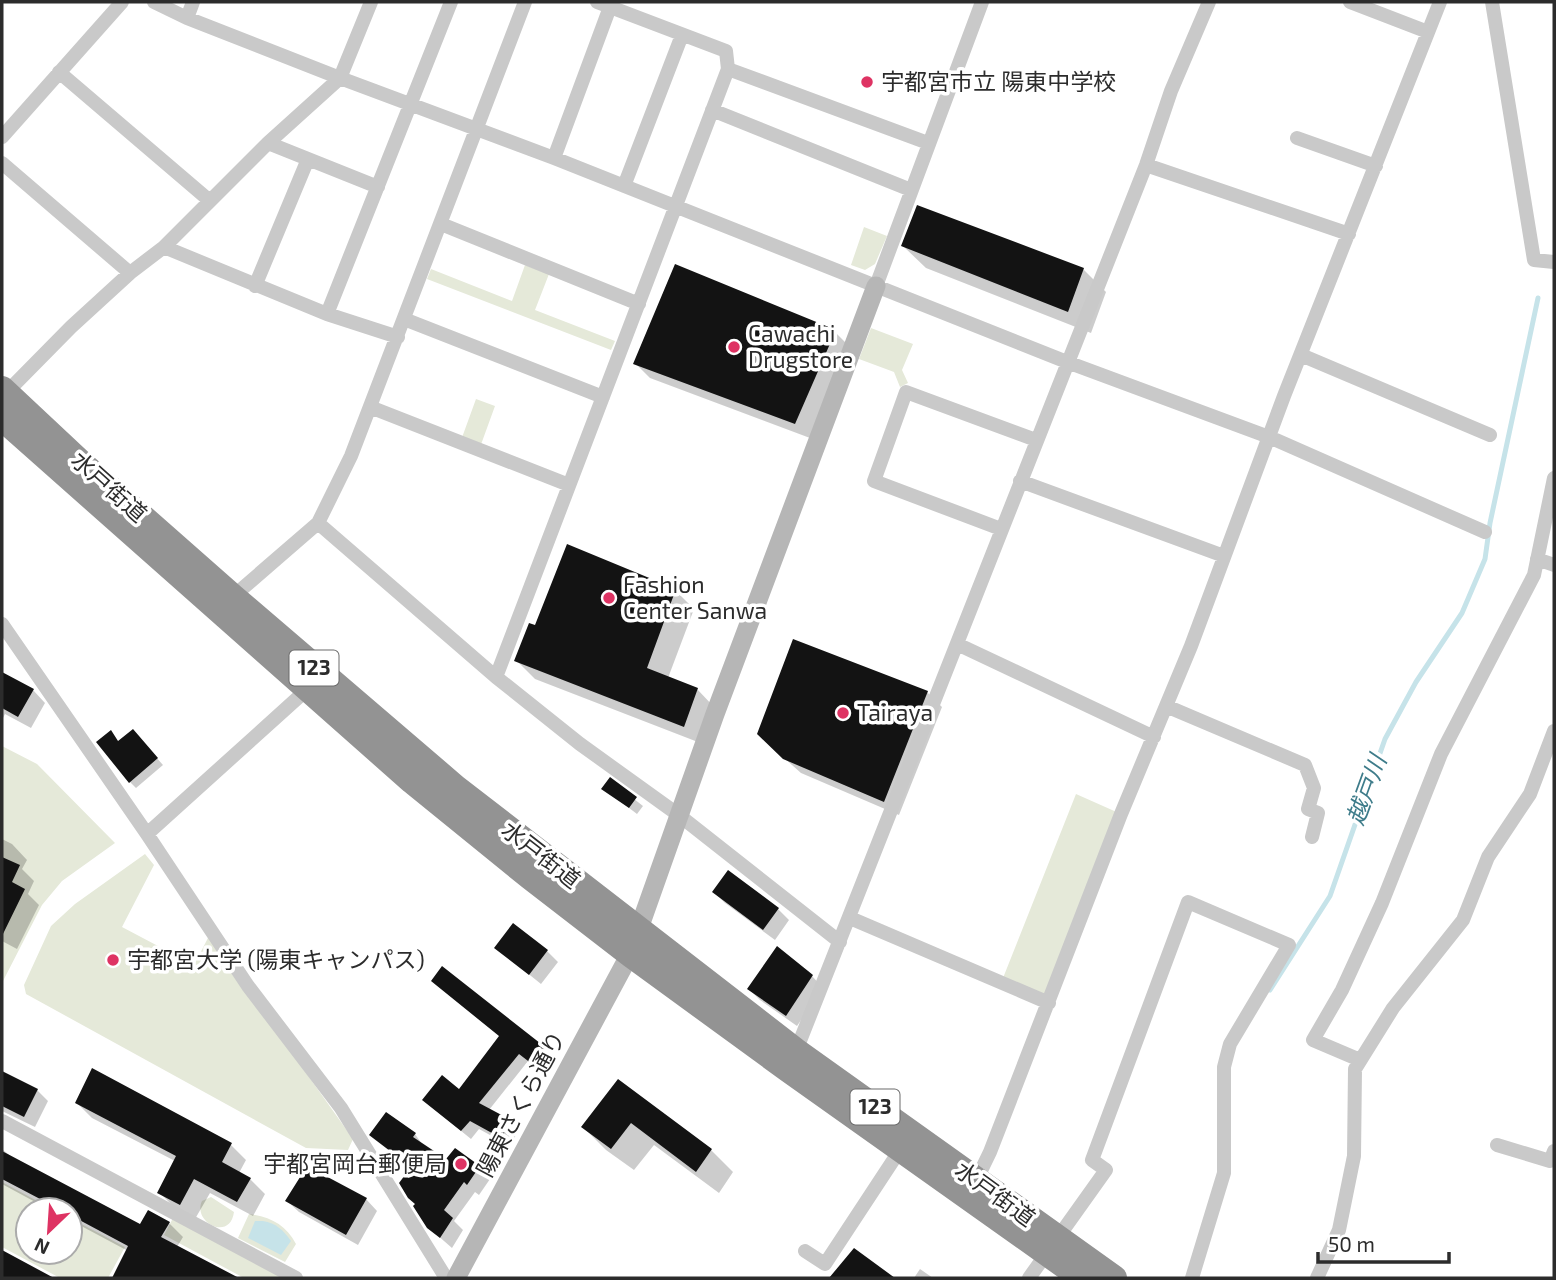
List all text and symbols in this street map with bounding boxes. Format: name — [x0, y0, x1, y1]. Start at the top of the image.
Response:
place label: 宇都宮市立 陽東中学校 — [881, 67, 1116, 95]
marker: 宇都宮市立 陽東中学校 — [859, 74, 875, 90]
place label: Cawachi Drugstore — [748, 319, 853, 373]
marker: Cawachi Drugstore — [726, 339, 742, 355]
street label: 水戸街道 — [66, 445, 153, 527]
place label: Fashion Center Sanwa — [623, 570, 767, 624]
marker: Fashion Center Sanwa — [601, 590, 617, 606]
road number: 123 — [290, 650, 338, 686]
place label: Tairaya — [857, 698, 933, 726]
marker: Tairaya — [835, 705, 851, 721]
water label: 越戸川 — [1340, 748, 1393, 828]
street label: 水戸街道 — [497, 815, 586, 894]
place label: 宇都宮大学 (陽東キャンパス) — [127, 945, 425, 973]
marker: 宇都宮大学 (陽東キャンパス) — [105, 952, 121, 968]
street label: 陽東さくら通り — [470, 1026, 570, 1181]
road number: 123 — [850, 1090, 900, 1124]
place label: 宇都宮岡台郵便局 — [263, 1149, 447, 1177]
street label: 水戸街道 — [950, 1155, 1041, 1232]
marker: 宇都宮岡台郵便局 — [453, 1156, 469, 1172]
north arrow — [14, 1196, 84, 1266]
scale bar — [1318, 1220, 1449, 1264]
text: 50 m — [1328, 1231, 1375, 1256]
text: N — [31, 1234, 53, 1260]

